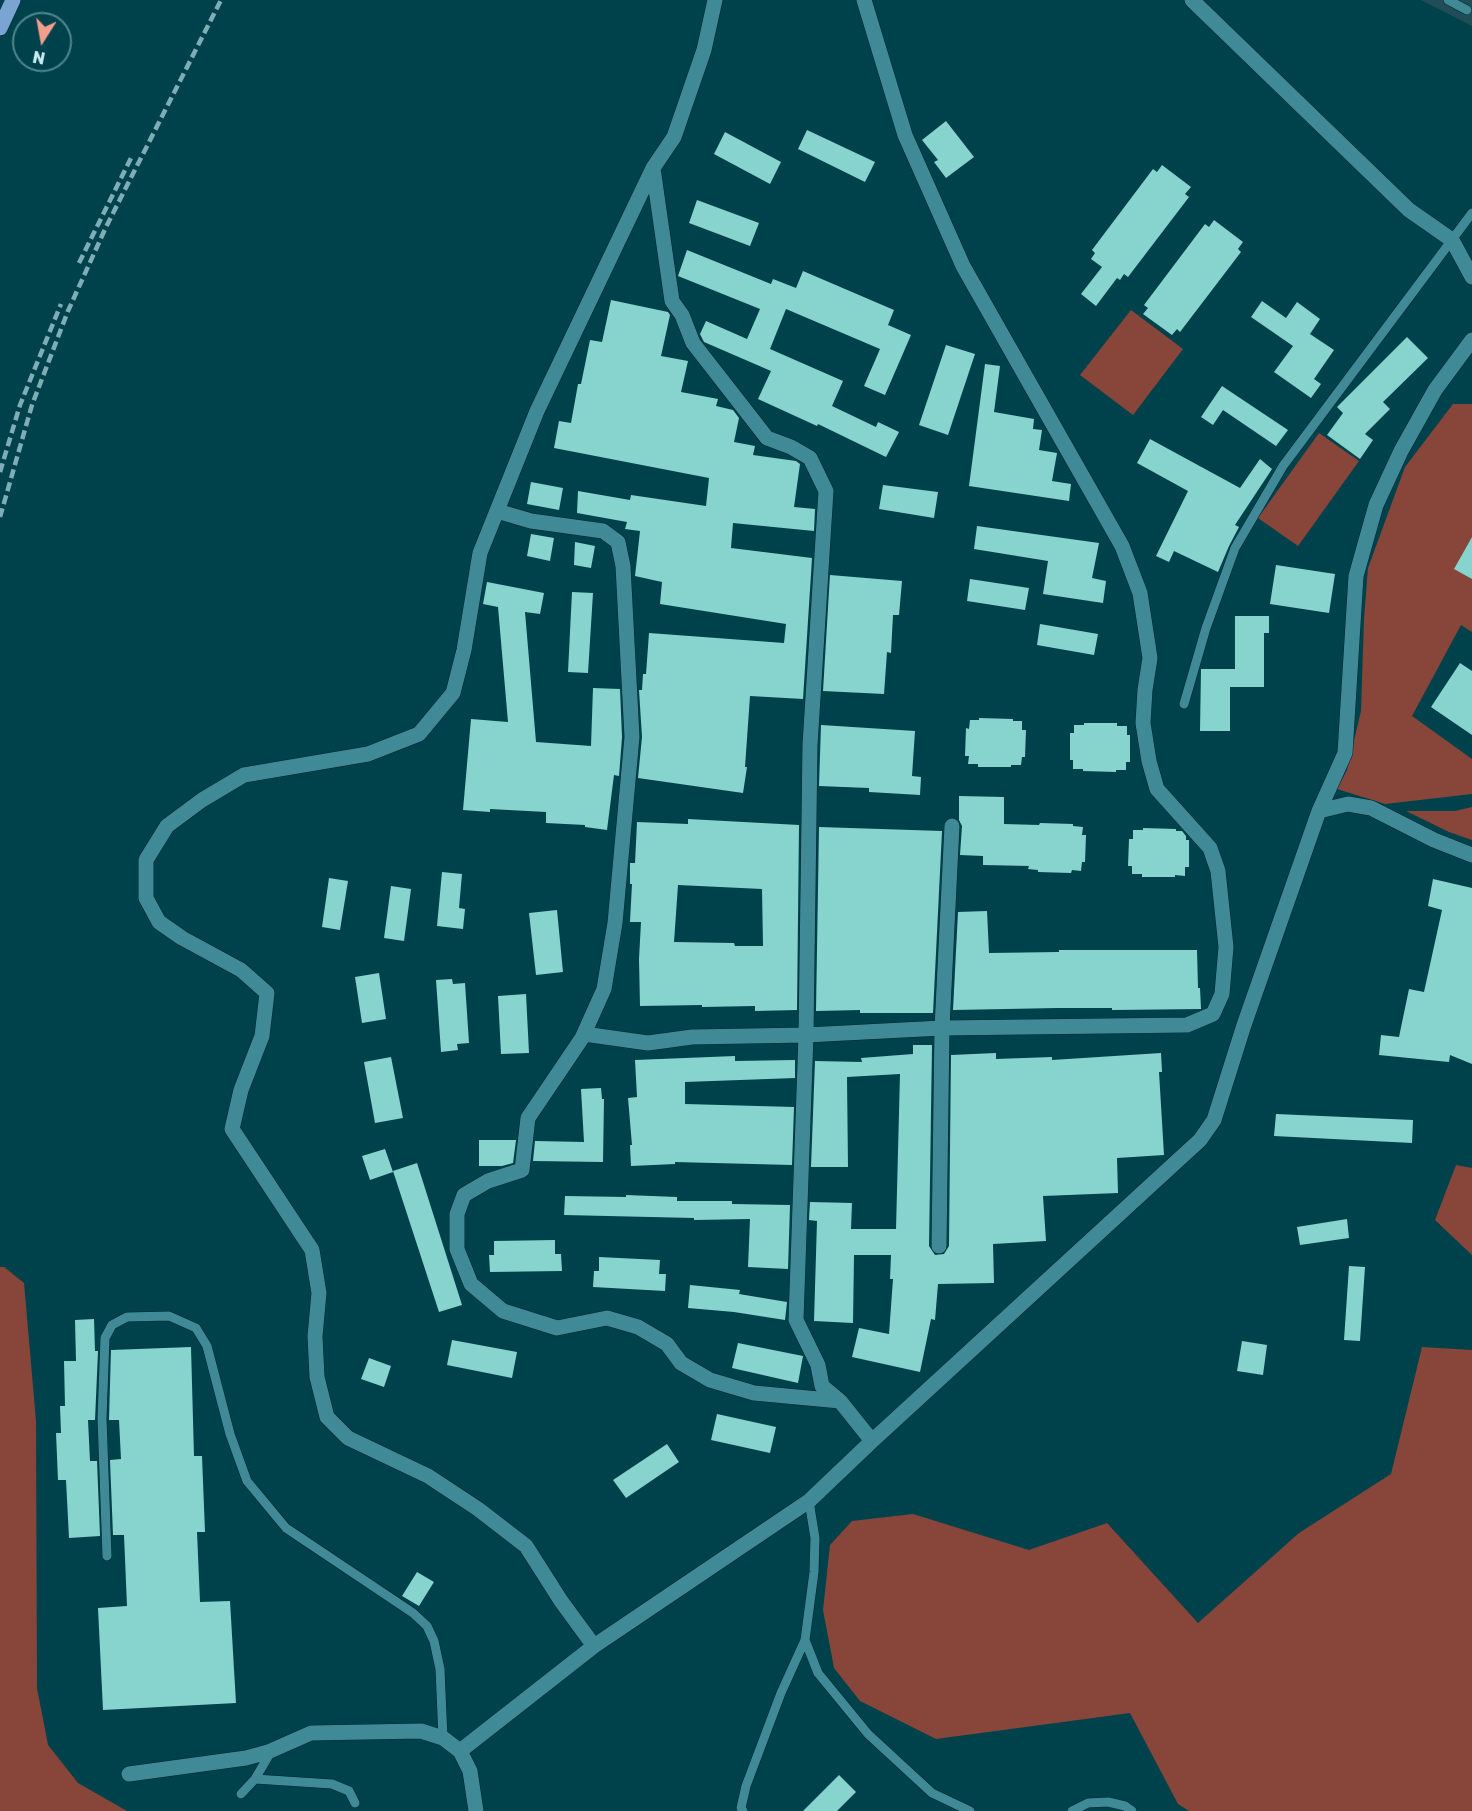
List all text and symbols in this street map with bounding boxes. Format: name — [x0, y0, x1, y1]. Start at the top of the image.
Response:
north arrow — [12, 12, 72, 72]
text: N — [31, 47, 47, 69]

